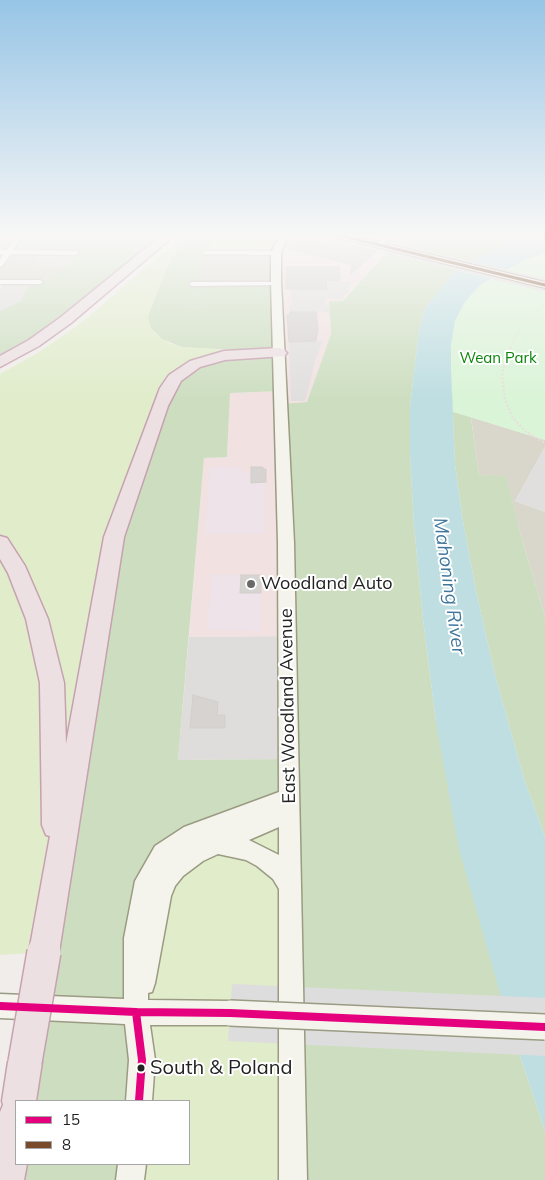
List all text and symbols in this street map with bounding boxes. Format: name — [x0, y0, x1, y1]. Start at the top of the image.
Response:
park label: Wean Park — [459, 349, 537, 367]
water label: Mahoning River — [428, 516, 470, 656]
place label: Woodland Auto — [261, 573, 393, 595]
marker: Woodland Auto — [245, 578, 257, 590]
street label: East Woodland Avenue — [275, 608, 301, 804]
place label: South & Poland — [150, 1056, 292, 1080]
marker: South & Poland — [136, 1063, 146, 1073]
legend — [15, 1100, 190, 1165]
text: 15 — [62, 1110, 80, 1129]
text: 8 — [62, 1135, 71, 1154]

